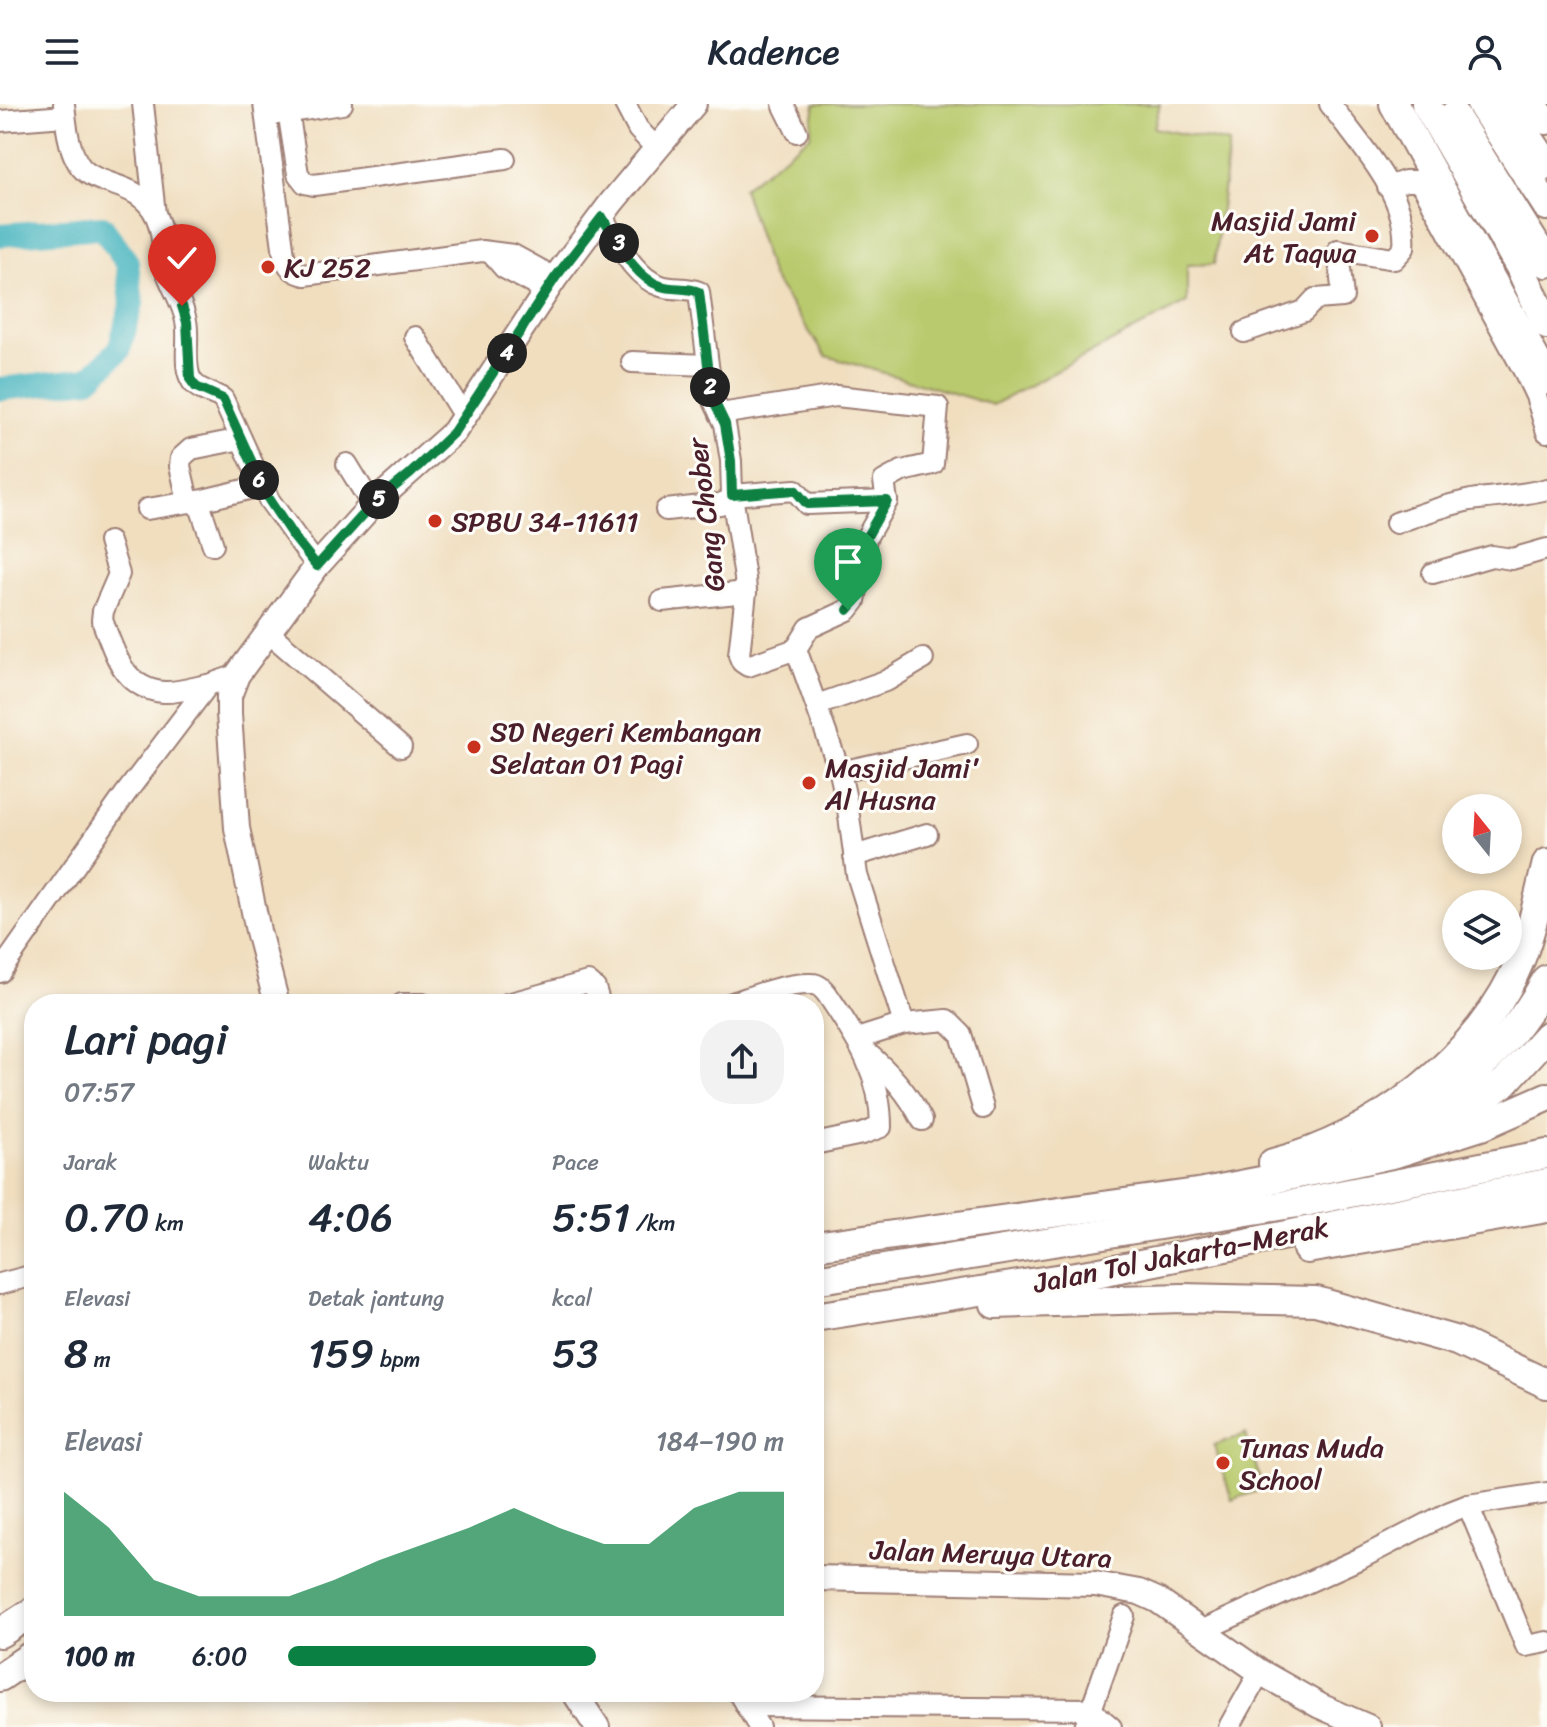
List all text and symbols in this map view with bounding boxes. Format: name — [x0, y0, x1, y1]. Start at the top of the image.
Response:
text: Kadence — [707, 20, 840, 84]
icon: menu — [40, 30, 84, 74]
icon: person — [1463, 30, 1507, 74]
place label: Masjid Jami At Taqwa — [1211, 196, 1357, 277]
pin: 3 — [599, 223, 639, 263]
text: 3 — [613, 223, 625, 262]
pin — [148, 224, 216, 306]
marker: Masjid Jami At Taqwa — [1363, 227, 1381, 245]
icon: check — [160, 236, 204, 280]
place label: KJ 252 — [284, 243, 371, 292]
marker: KJ 252 — [259, 258, 277, 276]
pin: 4 — [487, 333, 527, 373]
text: 4 — [500, 333, 514, 372]
pin: 2 — [690, 367, 730, 407]
text: 2 — [704, 367, 716, 406]
street label: Gang Chober — [672, 434, 740, 595]
pin: 6 — [239, 460, 279, 500]
text: 6 — [253, 460, 265, 499]
pin: 5 — [359, 479, 399, 519]
text: 5 — [372, 479, 386, 518]
place label: SPBU 34-11611 — [451, 497, 639, 546]
marker: SPBU 34-11611 — [426, 512, 444, 530]
pin — [814, 528, 882, 610]
icon: arrive — [826, 540, 870, 584]
place label: SD Negeri Kembangan Selatan 01 Pagi — [490, 707, 761, 788]
marker: SD Negeri Kembangan Selatan 01 Pagi — [465, 738, 483, 756]
place label: Masjid Jami' Al Husna — [824, 743, 981, 824]
marker: Masjid Jami' Al Husna — [800, 774, 818, 792]
north arrow — [1442, 794, 1522, 874]
map controls — [1442, 794, 1522, 970]
button: layers — [1442, 890, 1522, 970]
text: Lari pagi — [64, 1000, 228, 1078]
button: share — [700, 1020, 784, 1104]
text: 07:57 — [64, 1069, 134, 1115]
text: Jarak — [64, 1143, 117, 1182]
text: Waktu — [308, 1143, 369, 1182]
text: Pace — [552, 1143, 599, 1182]
text: 0.70 — [64, 1182, 149, 1253]
text: 4:06 — [308, 1182, 393, 1253]
text: 5:51 — [552, 1182, 630, 1253]
street label: Jalan Tol Jakarta–Merak — [1028, 1202, 1333, 1308]
text: km — [149, 1204, 184, 1243]
text: /km — [630, 1204, 675, 1243]
text: Elevasi — [64, 1279, 130, 1318]
text: Detak jantung — [308, 1279, 444, 1318]
text: kcal — [552, 1279, 592, 1318]
text: 8 — [64, 1318, 88, 1389]
text: 159 — [308, 1318, 374, 1389]
text: 53 — [552, 1318, 598, 1389]
text: m — [88, 1340, 111, 1379]
text: bpm — [374, 1340, 420, 1379]
text: Elevasi — [64, 1418, 142, 1464]
text: 184–190 m — [656, 1418, 784, 1464]
place label: Tunas Muda School — [1239, 1423, 1384, 1504]
marker: Tunas Muda School — [1214, 1454, 1232, 1472]
street label: Jalan Meruya Utara — [868, 1525, 1113, 1583]
text: 100 m — [64, 1633, 135, 1679]
text: 6:00 — [192, 1633, 247, 1679]

